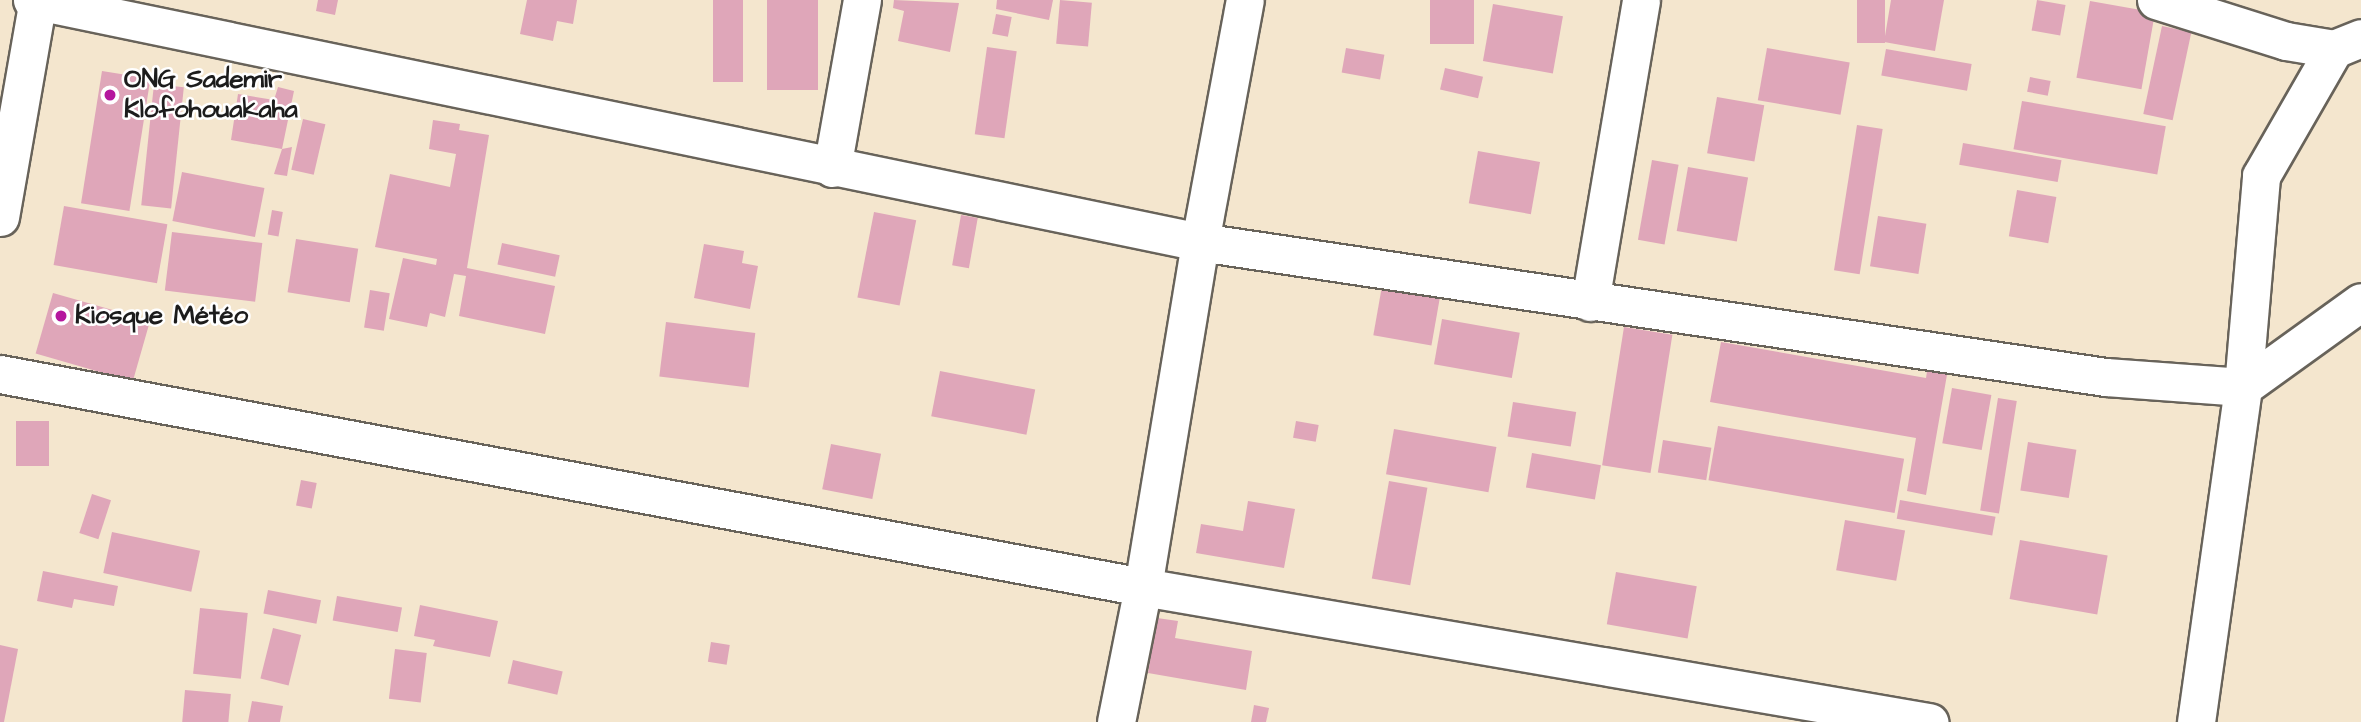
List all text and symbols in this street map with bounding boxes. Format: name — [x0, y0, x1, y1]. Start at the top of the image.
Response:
place label: ONG Sademir Klofohouakaha — [124, 64, 298, 126]
marker: ONG Sademir Klofohouakaha — [102, 87, 118, 103]
place label: Kiosque Météo — [75, 300, 248, 332]
marker: Kiosque Météo — [53, 308, 69, 324]

